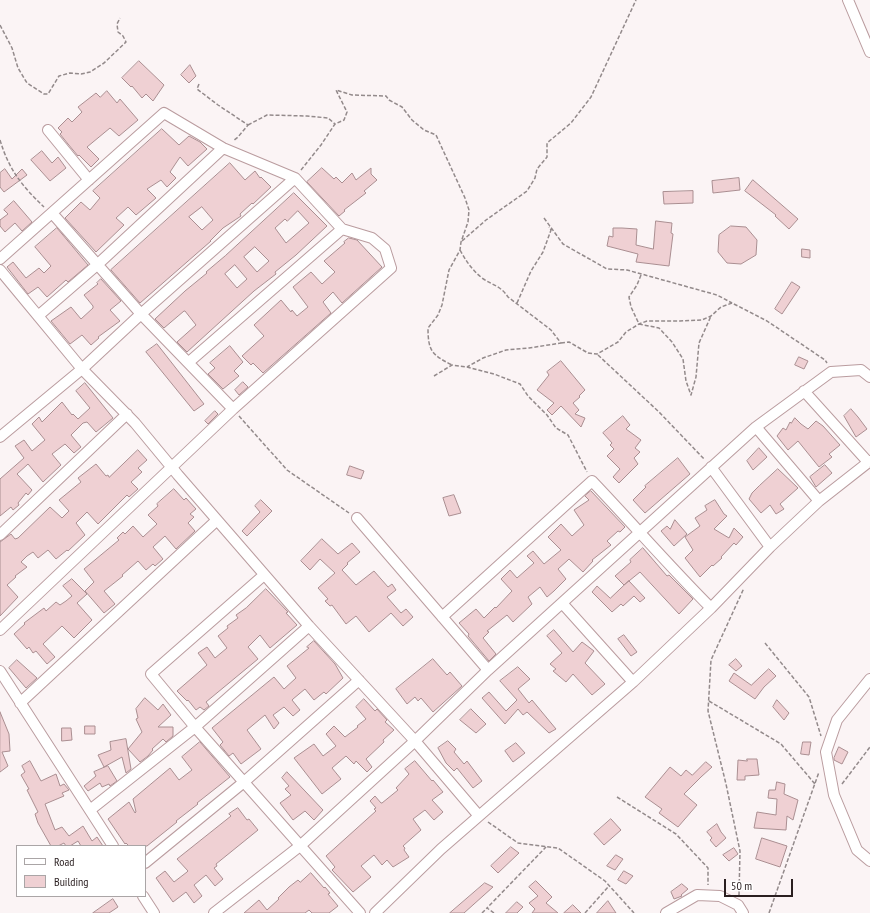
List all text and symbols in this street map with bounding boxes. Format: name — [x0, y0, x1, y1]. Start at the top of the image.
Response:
legend — [16, 845, 146, 897]
text: Road — [54, 854, 74, 869]
scale bar — [726, 871, 795, 897]
text: Building — [54, 874, 89, 889]
text: 50 m — [731, 878, 752, 893]

